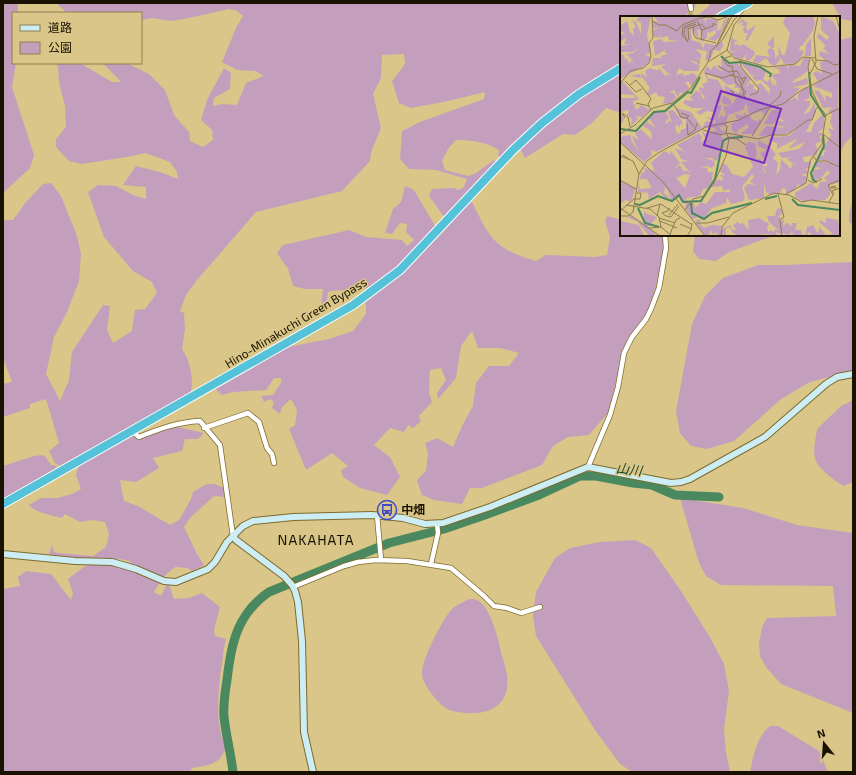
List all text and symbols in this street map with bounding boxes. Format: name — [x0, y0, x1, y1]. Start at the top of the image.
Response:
legend — [12, 12, 142, 64]
inset map — [620, 16, 840, 236]
text: 道路 — [48, 20, 72, 34]
text: 公園 — [48, 40, 72, 54]
street label: Hino-Minakuchi Green Bypass — [222, 274, 369, 370]
water label: 山川 — [615, 459, 645, 479]
bus stop icon: 中畑 — [376, 499, 398, 521]
place label: 中畑 — [401, 502, 425, 516]
district label: NAKAHATA — [278, 531, 354, 548]
north arrow — [804, 723, 844, 763]
text: N — [815, 726, 827, 740]

